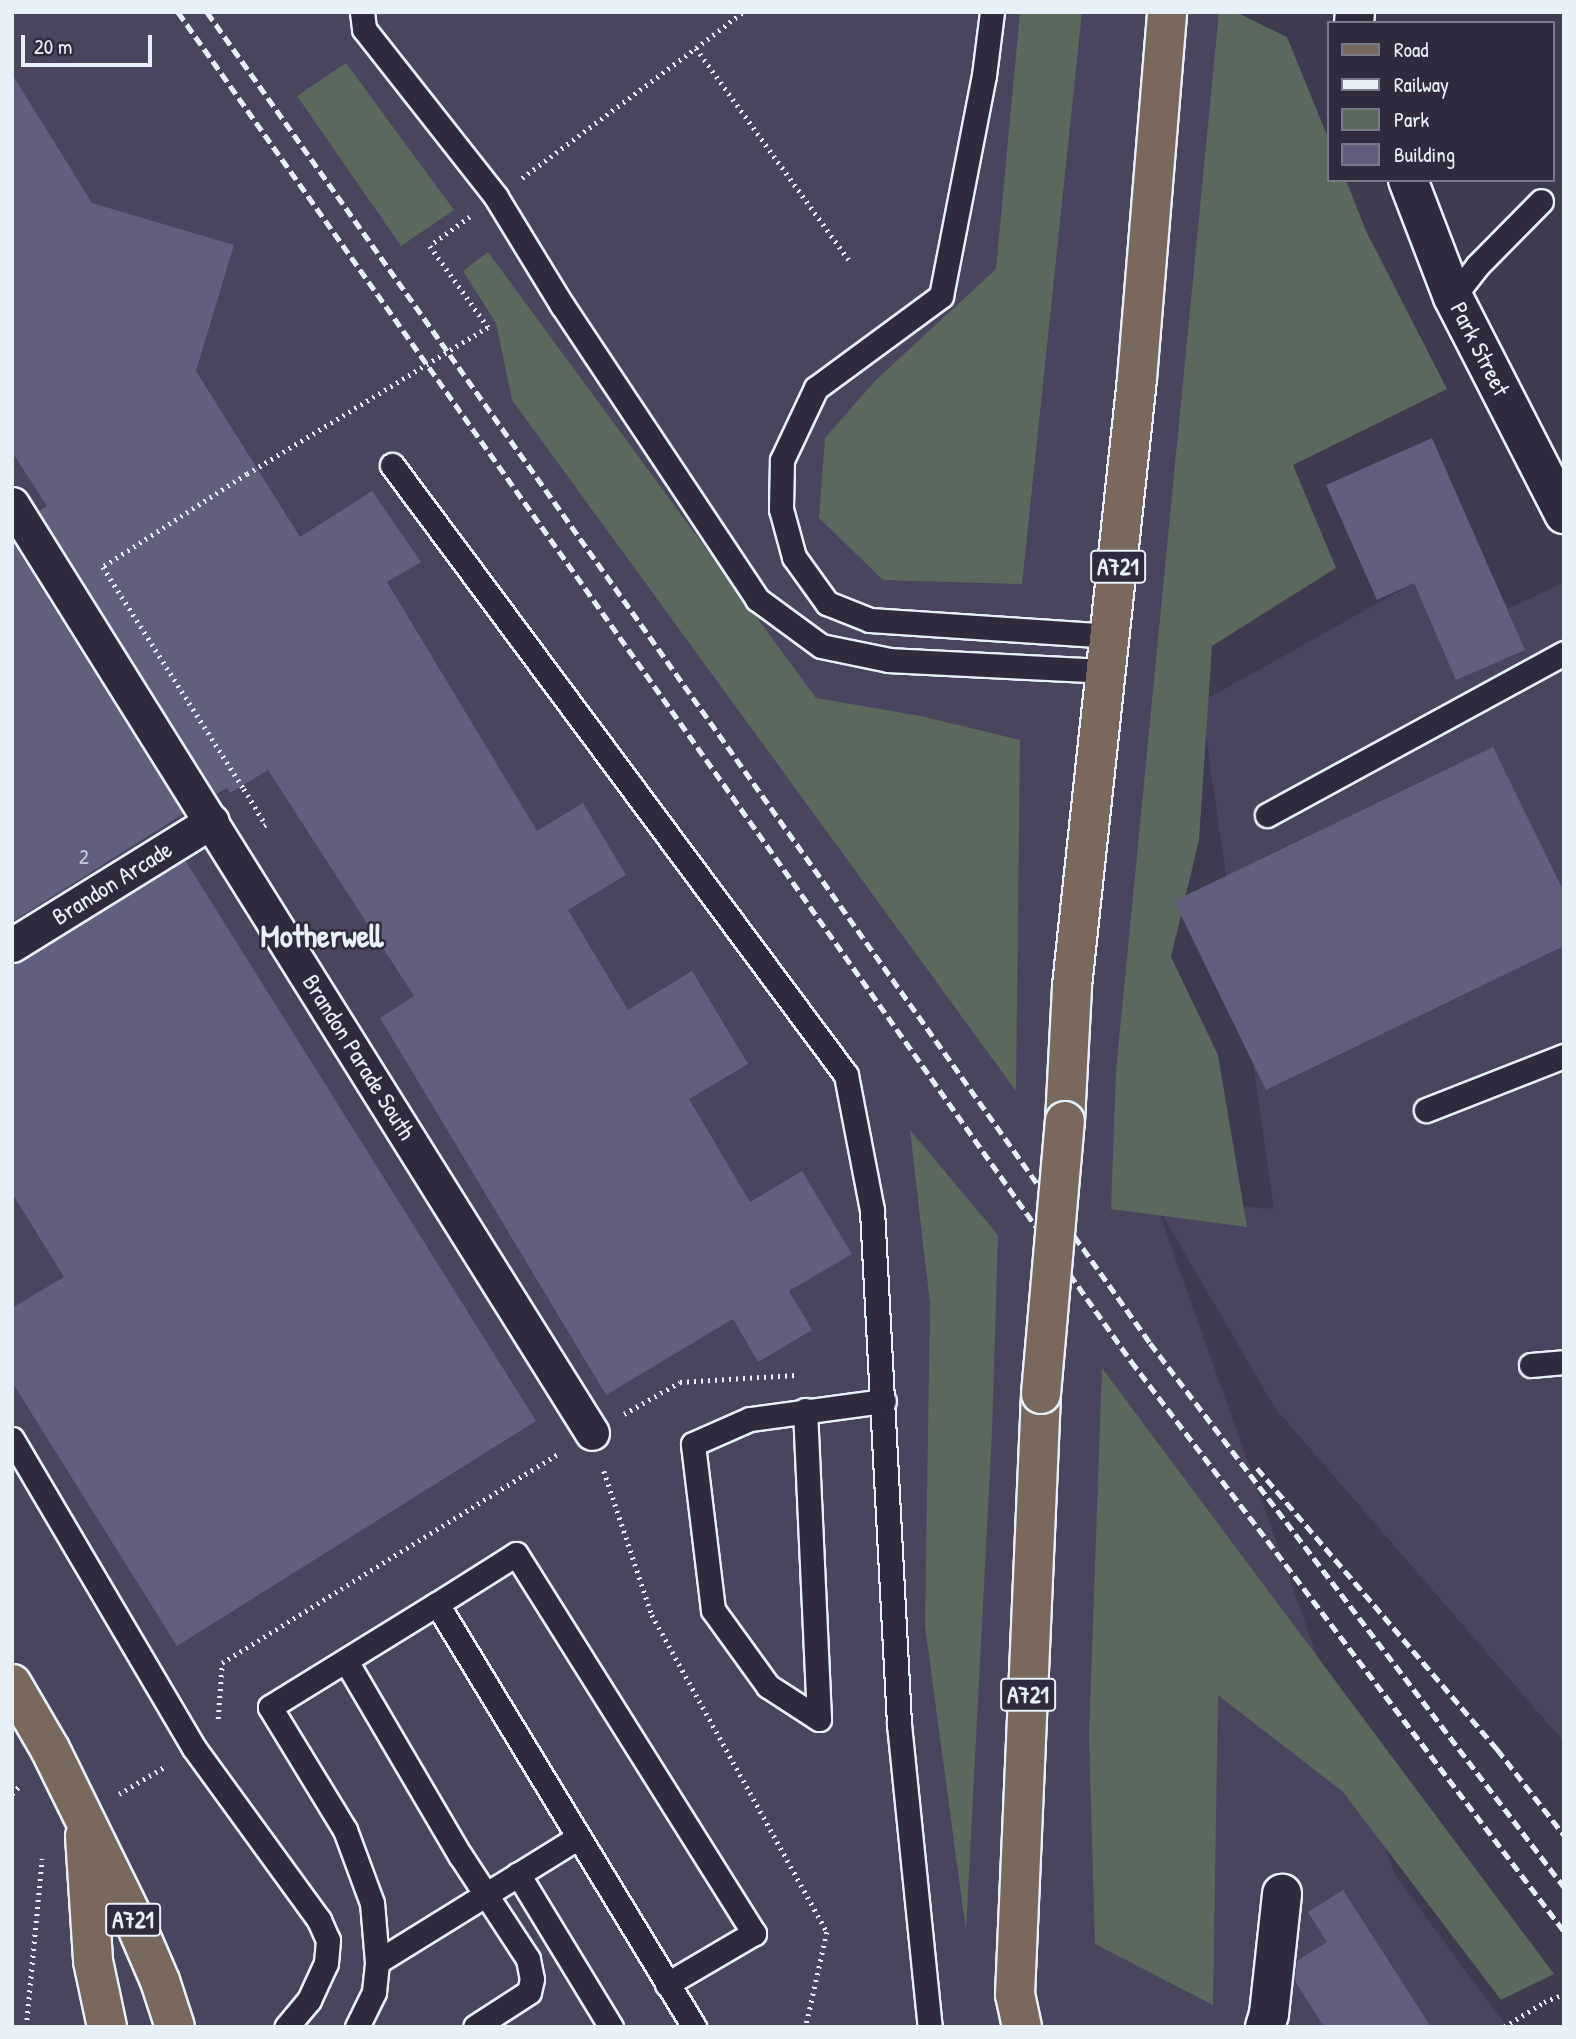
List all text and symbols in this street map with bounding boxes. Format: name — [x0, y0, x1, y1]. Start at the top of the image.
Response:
scale bar — [24, 21, 156, 65]
legend — [1328, 21, 1555, 182]
text: 20 m — [34, 32, 72, 61]
text: Road — [1394, 35, 1428, 64]
text: Railway — [1394, 70, 1449, 99]
text: Park — [1394, 105, 1429, 134]
text: Building — [1394, 140, 1455, 169]
street label: Park Street — [1444, 297, 1516, 401]
road number: A721 — [1090, 548, 1146, 586]
street label: Brandon Arcade — [47, 835, 177, 931]
house number: 2 — [79, 844, 89, 870]
district label: Motherwell — [261, 917, 383, 955]
street label: Brandon Parade South — [297, 969, 421, 1145]
road number: A721 — [1000, 1676, 1056, 1714]
road number: A721 — [105, 1900, 161, 1940]

